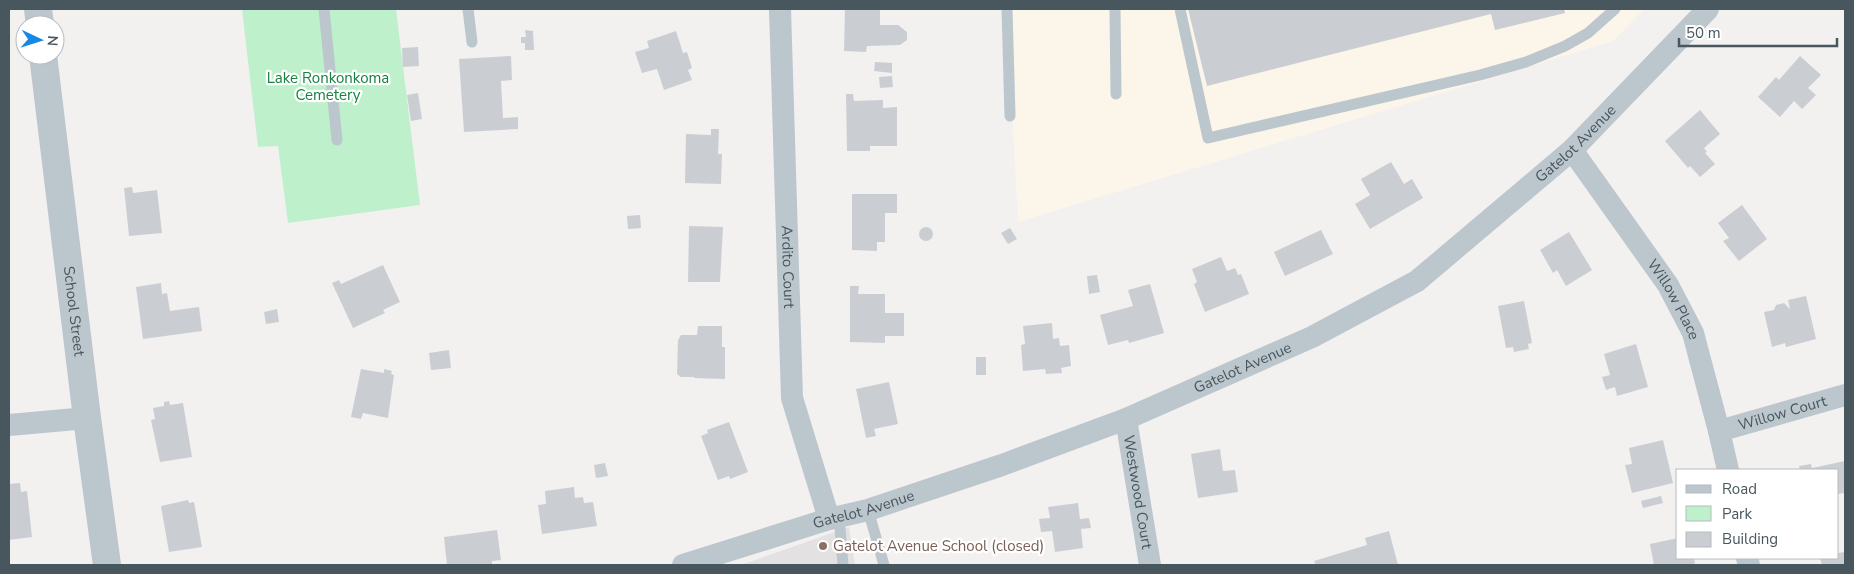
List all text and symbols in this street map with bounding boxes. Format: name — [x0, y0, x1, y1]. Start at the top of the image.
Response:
north arrow — [15, 15, 65, 65]
scale bar — [1679, 15, 1836, 47]
text: 50 m — [1686, 23, 1721, 43]
text: N — [43, 35, 62, 47]
park label: Lake Ronkonkoma Cemetery — [267, 68, 389, 105]
street label: Gatelot Avenue — [1531, 100, 1621, 187]
street label: Ardito Court — [777, 225, 799, 310]
street label: Willow Place — [1643, 255, 1704, 342]
street label: School Street — [59, 265, 90, 358]
street label: Gatelot Avenue — [1190, 337, 1295, 398]
street label: Willow Court — [1736, 391, 1830, 435]
street label: Westwood Court — [1119, 433, 1157, 551]
legend — [1676, 469, 1839, 559]
text: Road — [1722, 479, 1757, 499]
street label: Gatelot Avenue — [810, 485, 917, 533]
text: Park — [1722, 504, 1752, 524]
text: Building — [1722, 529, 1778, 549]
place label: Gatelot Avenue School (closed) — [833, 536, 1044, 556]
marker: Gatelot Avenue School (closed) — [817, 540, 829, 552]

